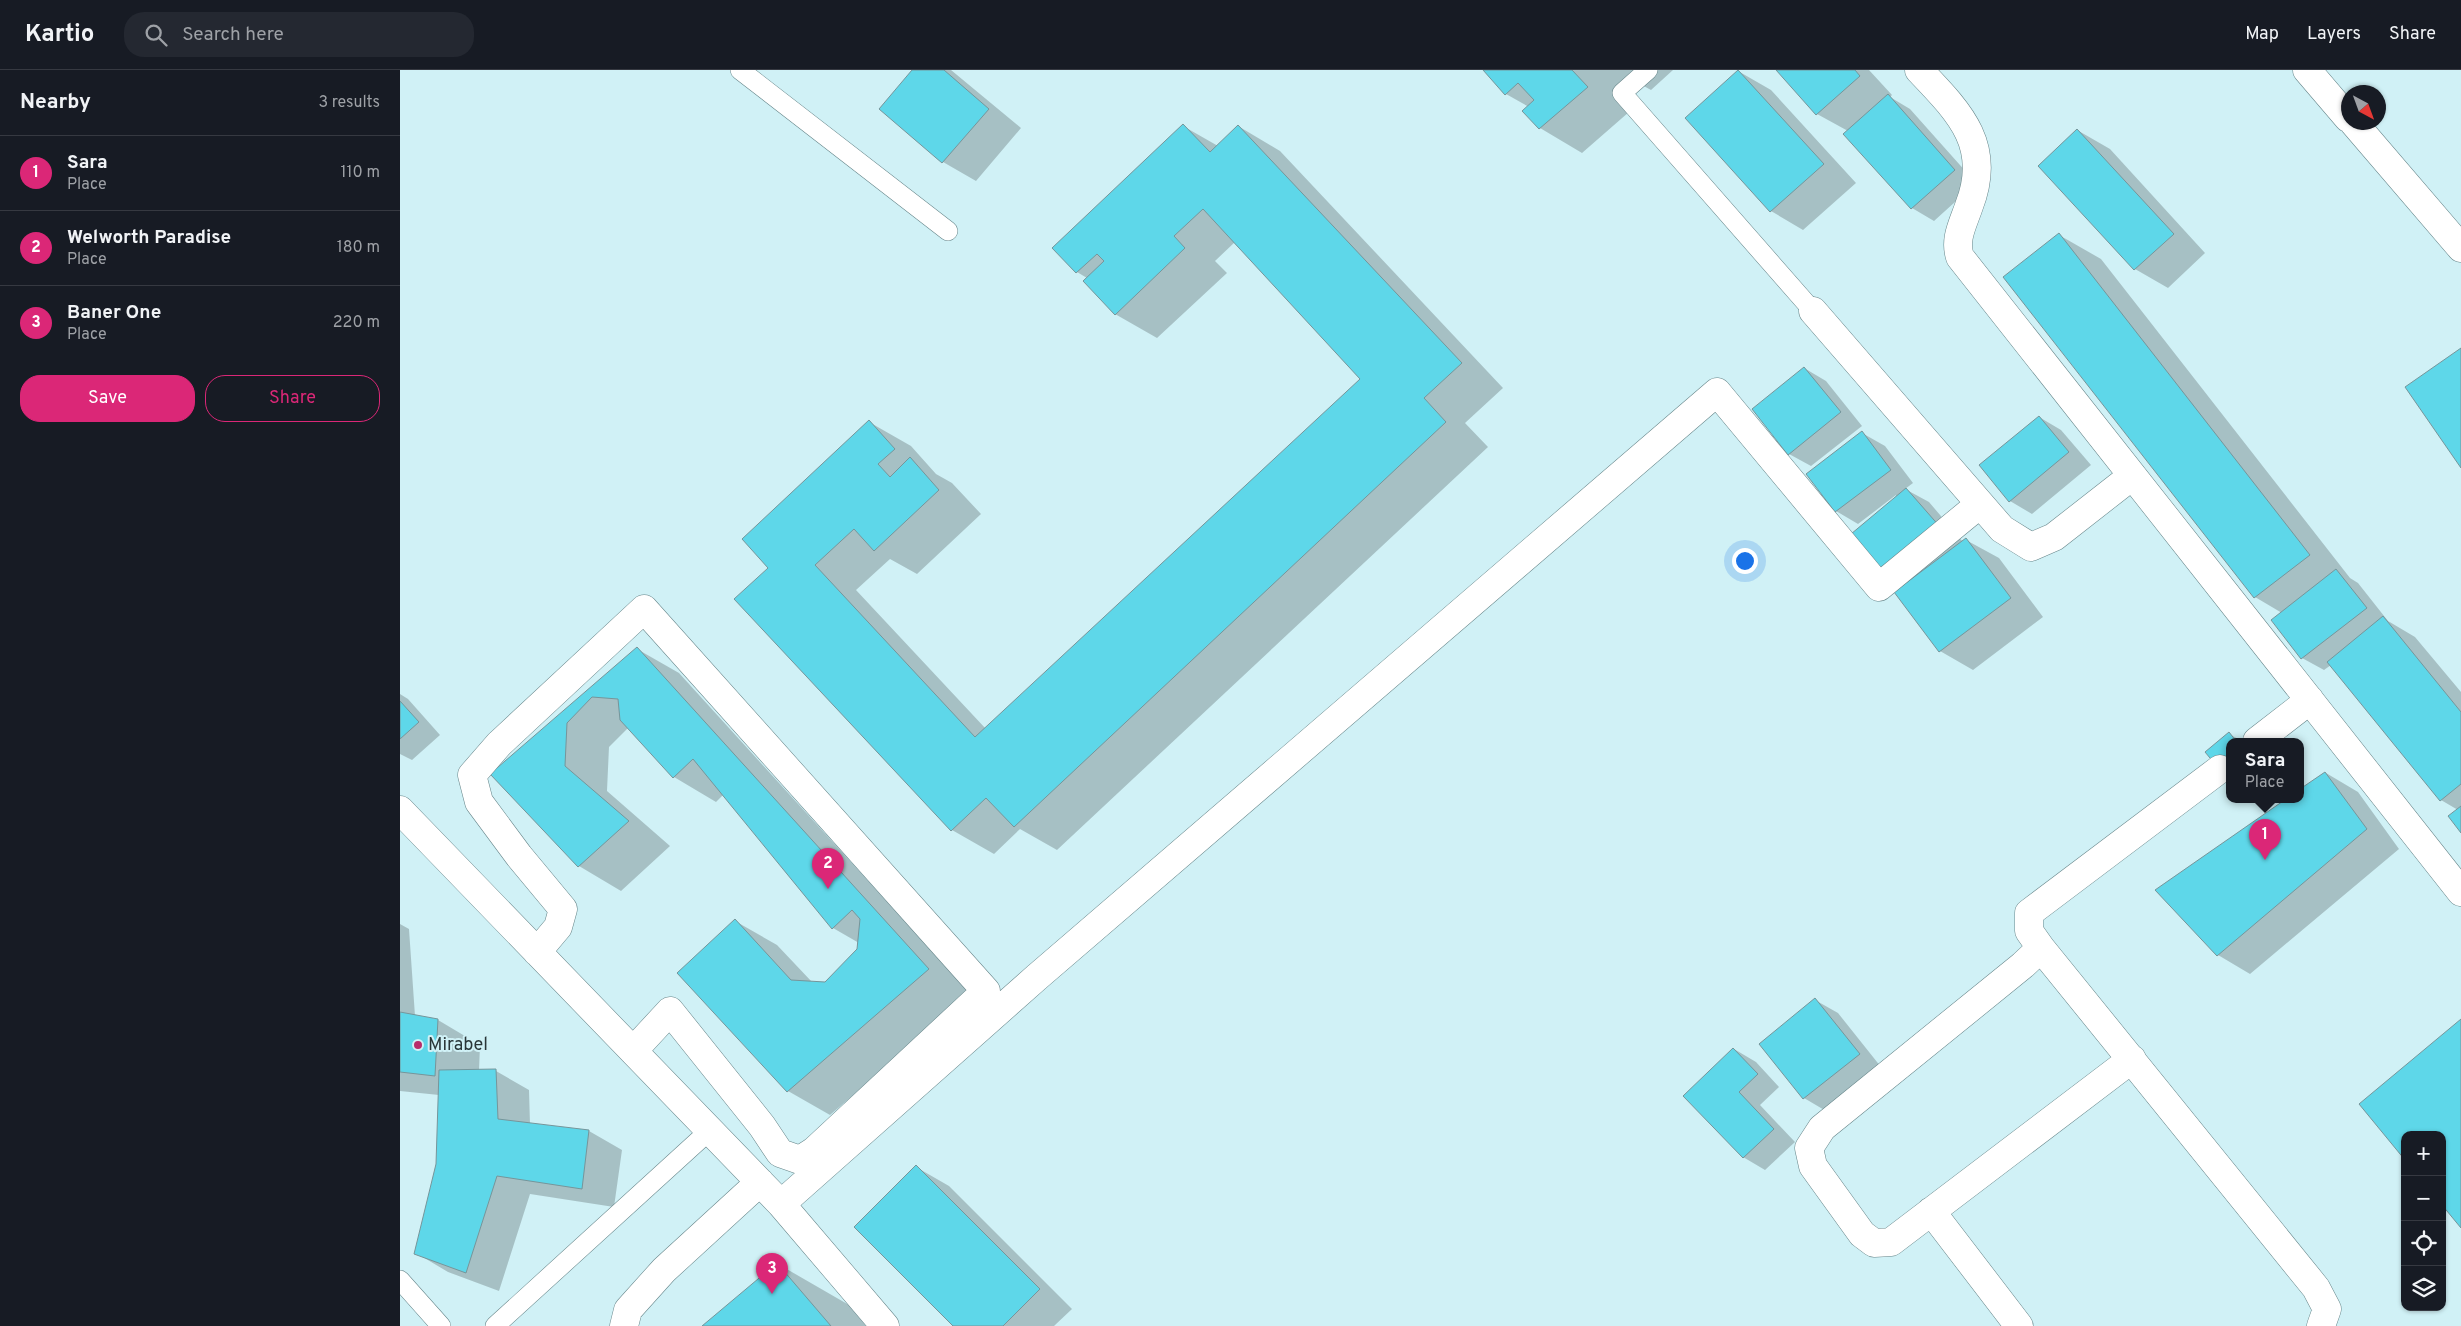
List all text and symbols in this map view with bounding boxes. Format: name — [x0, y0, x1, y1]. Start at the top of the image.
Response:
search box — [124, 12, 474, 57]
text: Kartio — [25, 20, 94, 50]
icon: search — [142, 21, 170, 49]
text: Search here — [182, 23, 284, 47]
text: Map — [2245, 23, 2279, 46]
text: Layers — [2307, 23, 2361, 46]
text: Share — [2389, 23, 2436, 46]
north arrow — [2341, 85, 2386, 130]
text: Nearby — [20, 89, 91, 116]
text: 3 results — [318, 93, 380, 113]
text: Sara — [67, 151, 108, 175]
text: 1 — [33, 163, 39, 183]
text: 110 m — [340, 163, 380, 183]
text: Place — [67, 175, 107, 195]
text: Welworth Paradise — [67, 226, 231, 250]
text: 2 — [31, 238, 41, 258]
text: 180 m — [337, 238, 380, 258]
text: Place — [67, 250, 107, 270]
text: Baner One — [67, 301, 161, 325]
text: 3 — [31, 313, 41, 333]
text: 220 m — [333, 313, 380, 333]
text: Place — [67, 325, 107, 345]
button: Save — [20, 375, 195, 422]
button: Share — [205, 375, 380, 422]
your location — [1732, 548, 1758, 574]
popup — [2226, 738, 2304, 803]
text: Sara — [2245, 749, 2285, 773]
text: Place — [2245, 773, 2284, 793]
pin: 1 — [2249, 819, 2281, 860]
pin: 2 — [812, 848, 844, 889]
place label: Mirabel — [428, 1034, 488, 1057]
marker: Mirabel — [412, 1039, 424, 1051]
map controls — [2401, 1131, 2446, 1311]
button: + — [2401, 1131, 2446, 1176]
button: − — [2401, 1176, 2446, 1221]
button: locate — [2401, 1221, 2446, 1266]
pin: 3 — [756, 1253, 788, 1294]
button: layers — [2401, 1266, 2446, 1311]

